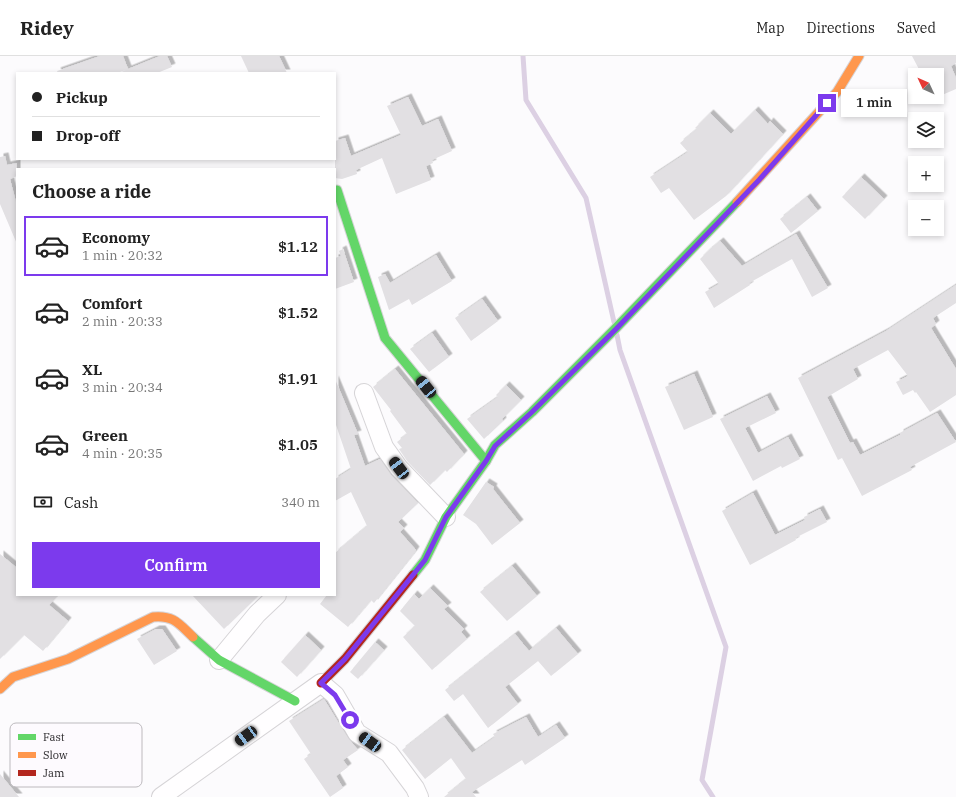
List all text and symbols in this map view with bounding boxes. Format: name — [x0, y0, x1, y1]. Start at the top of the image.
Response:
text: Ridey — [20, 16, 74, 40]
text: Map — [756, 19, 785, 37]
text: Directions — [807, 19, 875, 37]
text: Saved — [897, 19, 936, 37]
north arrow — [908, 68, 944, 104]
map controls — [908, 68, 944, 236]
text: Pickup — [56, 88, 108, 107]
callout: 1 min — [841, 89, 907, 117]
route end — [818, 94, 836, 112]
text: 1 min — [856, 94, 892, 111]
button: layers — [908, 112, 944, 148]
text: Drop-off — [56, 126, 120, 145]
button: + — [908, 156, 944, 192]
text: Choose a ride — [32, 180, 151, 203]
button: − — [908, 200, 944, 236]
icon: car — [34, 228, 70, 264]
text: Economy — [82, 228, 150, 247]
text: $1.12 — [278, 237, 318, 256]
text: 1 min · 20:32 — [82, 247, 163, 264]
icon: car — [34, 294, 70, 330]
text: Comfort — [82, 294, 142, 313]
text: $1.52 — [278, 303, 318, 322]
text: 2 min · 20:33 — [82, 313, 163, 330]
icon: car — [34, 360, 70, 396]
text: XL — [82, 360, 102, 379]
text: $1.91 — [278, 369, 318, 388]
car — [414, 374, 438, 400]
text: 3 min · 20:34 — [82, 379, 163, 396]
icon: car — [34, 426, 70, 462]
text: Green — [82, 426, 128, 445]
text: $1.05 — [278, 435, 318, 454]
text: 4 min · 20:35 — [82, 445, 163, 462]
car — [387, 455, 411, 481]
icon: cash — [32, 491, 54, 513]
text: Cash — [64, 493, 98, 512]
text: 340 m — [281, 494, 320, 511]
button: Confirm — [32, 542, 320, 588]
route start — [341, 711, 359, 729]
legend — [10, 723, 142, 787]
car — [233, 724, 259, 748]
text: Fast — [43, 730, 65, 744]
car — [357, 730, 383, 754]
text: Slow — [43, 748, 68, 762]
text: Jam — [43, 766, 65, 780]

